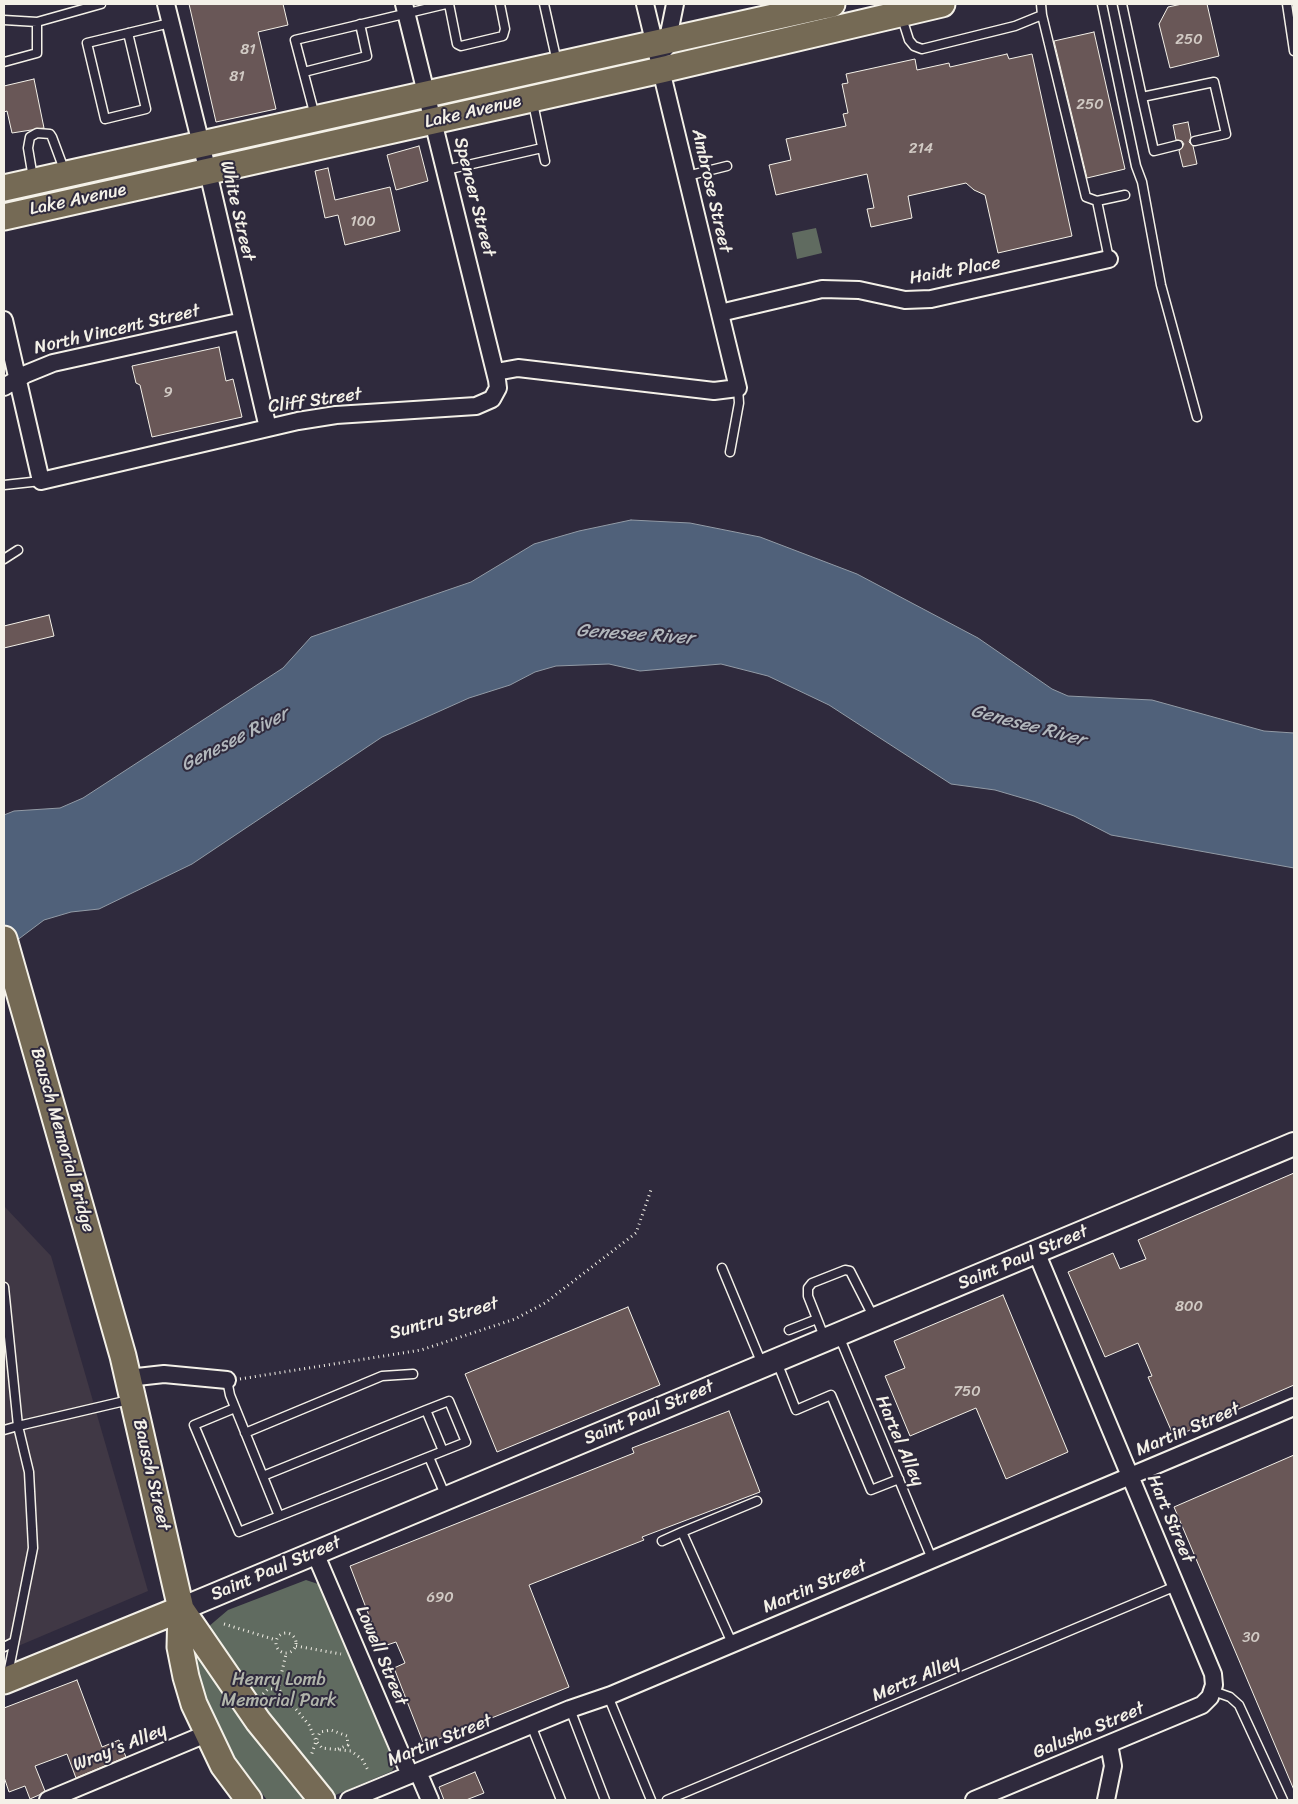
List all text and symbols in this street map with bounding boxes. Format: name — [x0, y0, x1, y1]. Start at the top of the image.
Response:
house number: 250 — [1175, 31, 1203, 49]
house number: 81 — [240, 41, 256, 59]
house number: 81 — [229, 68, 245, 86]
street label: Lake Avenue — [423, 90, 523, 134]
house number: 250 — [1076, 96, 1104, 114]
street label: Ambrose Street — [686, 127, 736, 255]
street label: Spencer Street — [449, 135, 499, 259]
house number: 214 — [909, 140, 933, 158]
street label: White Street — [215, 159, 259, 263]
street label: Lake Avenue — [28, 179, 128, 221]
house number: 100 — [350, 213, 376, 231]
street label: Haidt Place — [908, 252, 1002, 290]
street label: North Vincent Street — [32, 300, 202, 360]
house number: 9 — [163, 384, 173, 402]
street label: Cliff Street — [267, 384, 363, 418]
water label: Genesee River — [576, 620, 694, 650]
water label: Genesee River — [968, 700, 1088, 752]
water label: Genesee River — [178, 703, 292, 777]
street label: Bausch Memorial Bridge — [25, 1045, 99, 1235]
street label: Saint Paul Street — [955, 1221, 1091, 1295]
street label: Suntru Street — [387, 1293, 501, 1345]
house number: 800 — [1175, 1298, 1203, 1316]
street label: Saint Paul Street — [581, 1376, 717, 1450]
house number: 750 — [953, 1383, 981, 1401]
street label: Hartel Alley — [870, 1392, 928, 1490]
street label: Martin Street — [1133, 1398, 1243, 1462]
street label: Bausch Street — [128, 1417, 174, 1533]
street label: Hart Street — [1142, 1472, 1198, 1566]
street label: Saint Paul Street — [208, 1532, 344, 1606]
street label: Martin Street — [760, 1555, 870, 1619]
house number: 690 — [426, 1589, 454, 1607]
street label: Lowell Street — [350, 1603, 412, 1709]
house number: 30 — [1242, 1629, 1260, 1647]
street label: Mertz Alley — [869, 1651, 963, 1707]
park label: Henry Lomb Memorial Park — [221, 1669, 337, 1712]
street label: Galusha Street — [1030, 1698, 1148, 1764]
street label: Martin Street — [385, 1710, 495, 1772]
street label: Wray's Alley — [70, 1719, 170, 1777]

